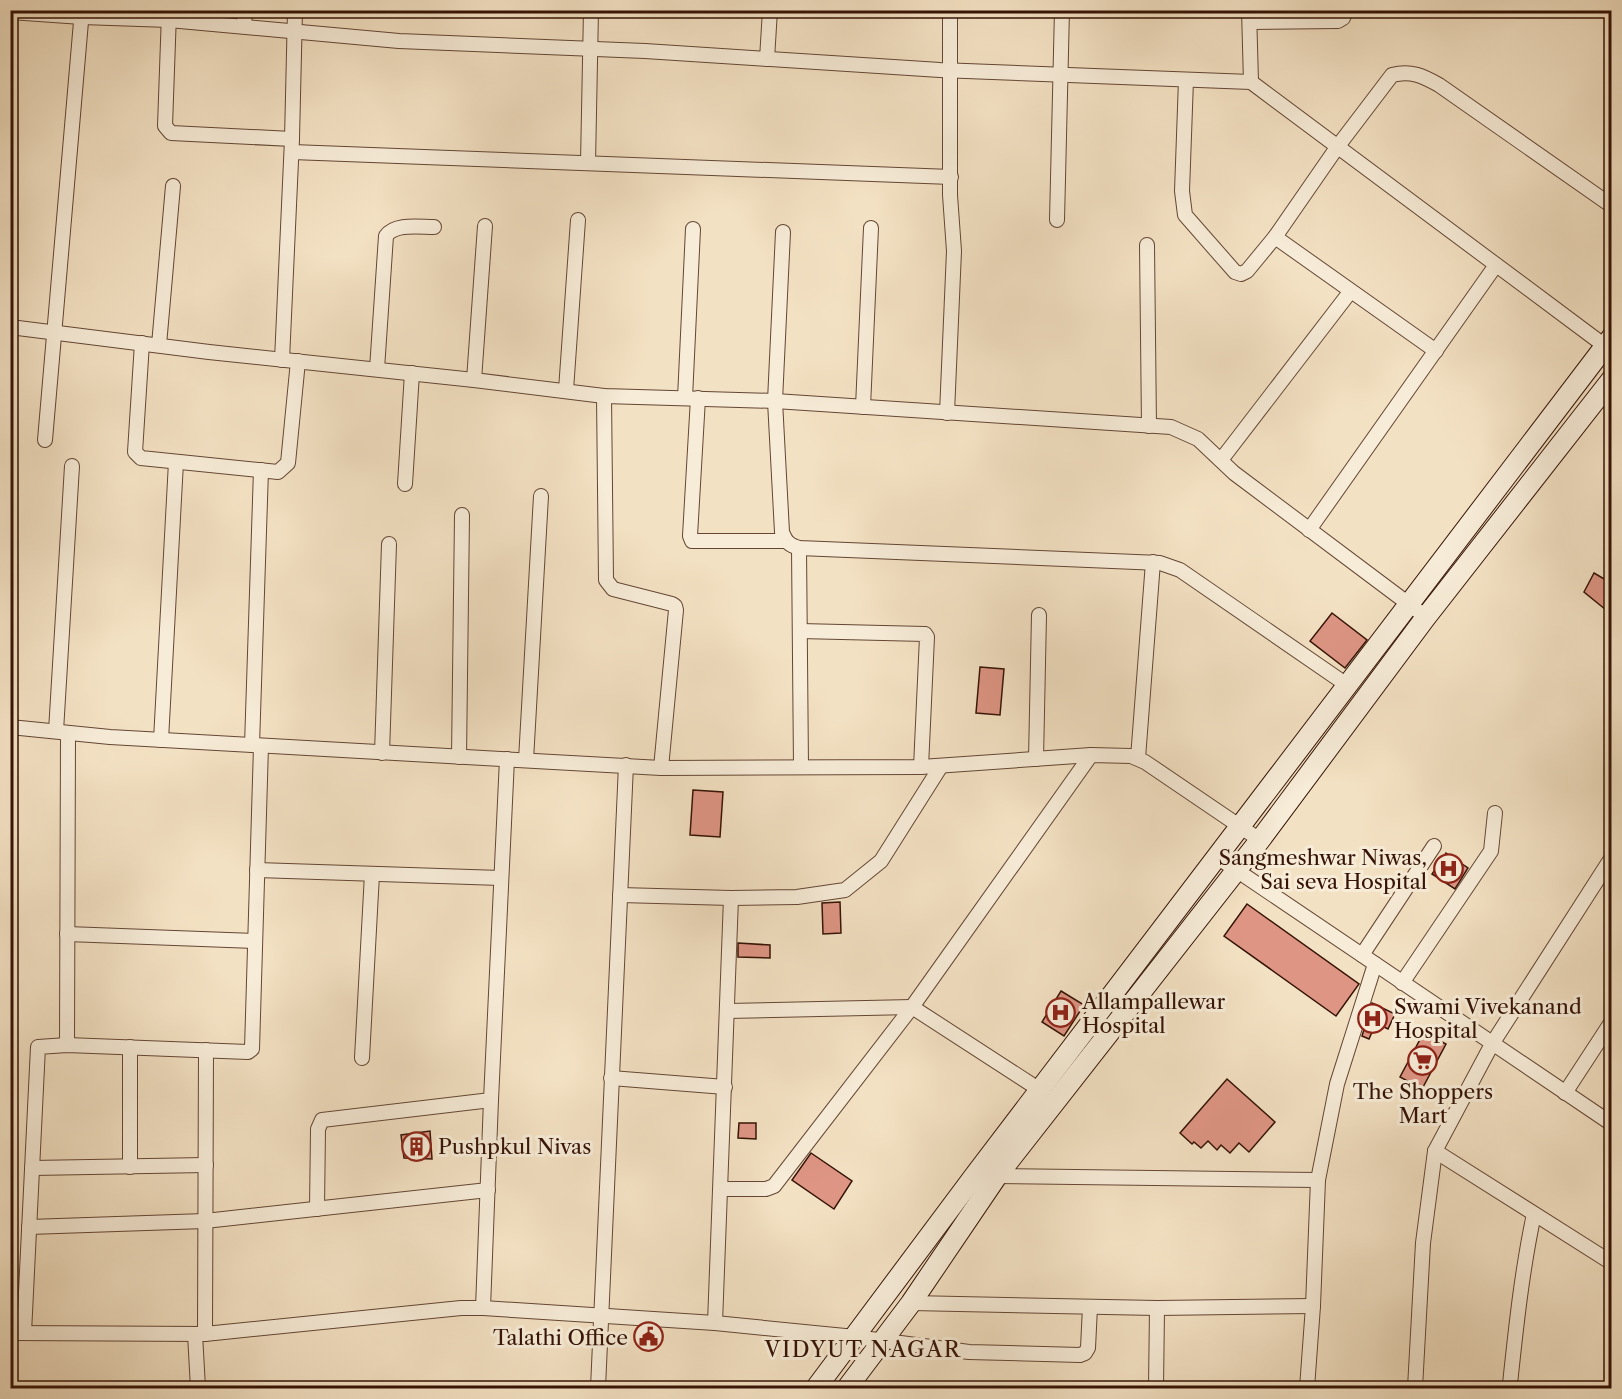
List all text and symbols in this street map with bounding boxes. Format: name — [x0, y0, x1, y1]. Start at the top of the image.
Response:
place label: Sangmeshwar Niwas, Sai seva Hospital — [1218, 845, 1427, 894]
hospital icon: Sangmeshwar Niwas, Sai seva Hospital — [1432, 853, 1464, 885]
place label: Allampallewar Hospital — [1081, 989, 1225, 1038]
place label: Swami Vivekanand Hospital — [1394, 994, 1582, 1043]
hospital icon: Allampallewar Hospital — [1045, 997, 1077, 1029]
hospital icon: Swami Vivekanand Hospital — [1357, 1002, 1389, 1034]
supermarket icon: The Shoppers Mart — [1407, 1044, 1439, 1076]
place label: The Shoppers Mart — [1353, 1079, 1493, 1128]
building icon: Pushpkul Nivas — [401, 1130, 433, 1162]
place label: Pushpkul Nivas — [438, 1134, 591, 1159]
public building icon: Talathi Office — [633, 1321, 665, 1353]
place label: Talathi Office — [493, 1325, 628, 1350]
district label: VIDYUT NAGAR — [764, 1336, 961, 1363]

